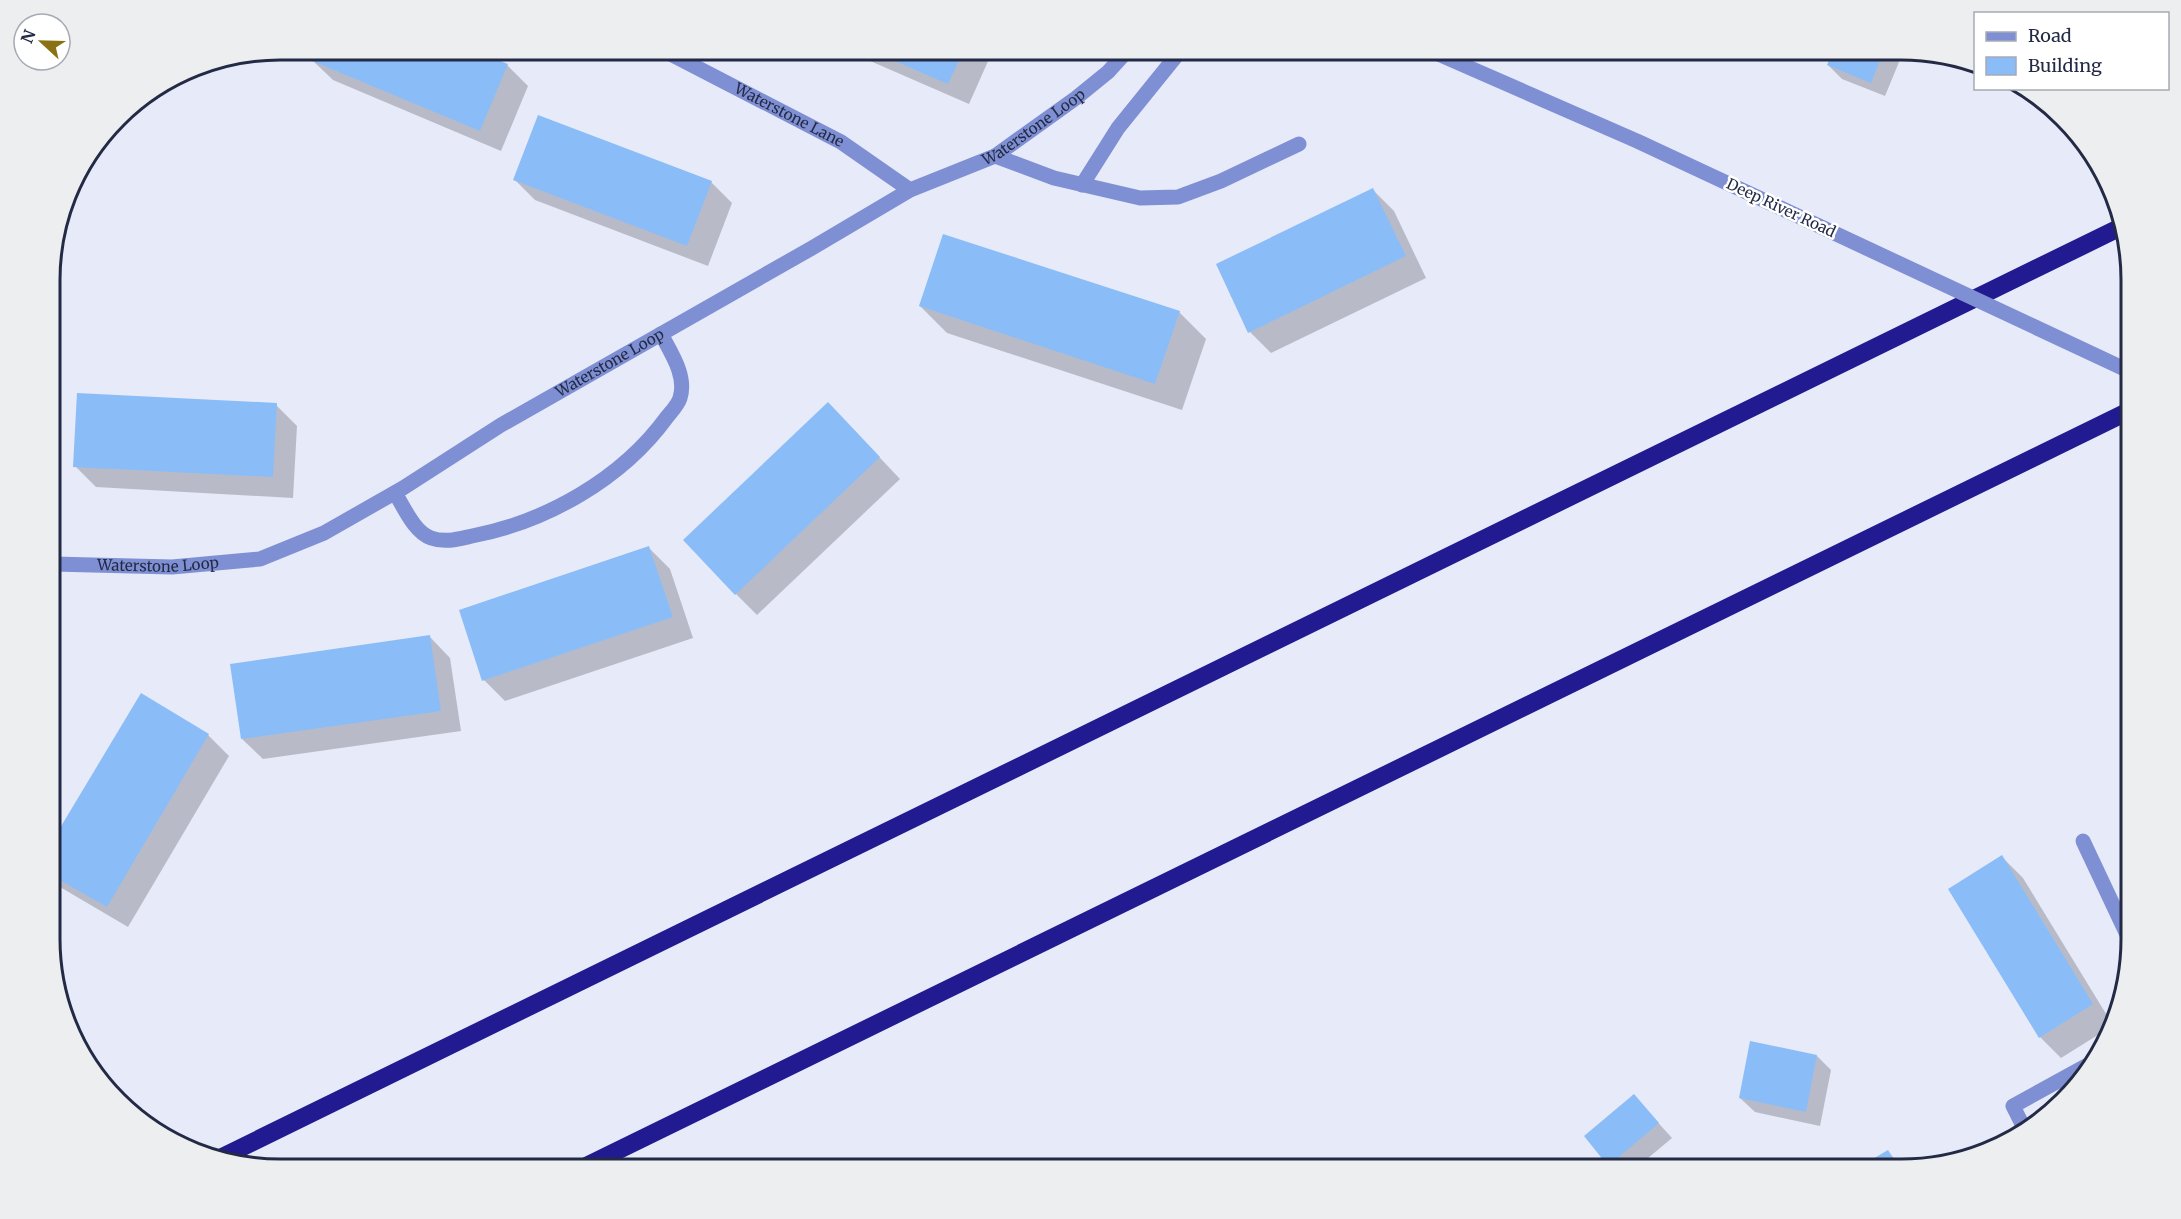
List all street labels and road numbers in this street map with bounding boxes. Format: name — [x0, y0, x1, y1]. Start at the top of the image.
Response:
street label: Waterstone Lane — [730, 78, 848, 151]
street label: Waterstone Loop — [978, 84, 1089, 170]
street label: Deep River Road — [1724, 174, 1839, 241]
street label: Waterstone Loop — [551, 324, 667, 402]
street label: Waterstone Loop — [96, 553, 220, 576]

